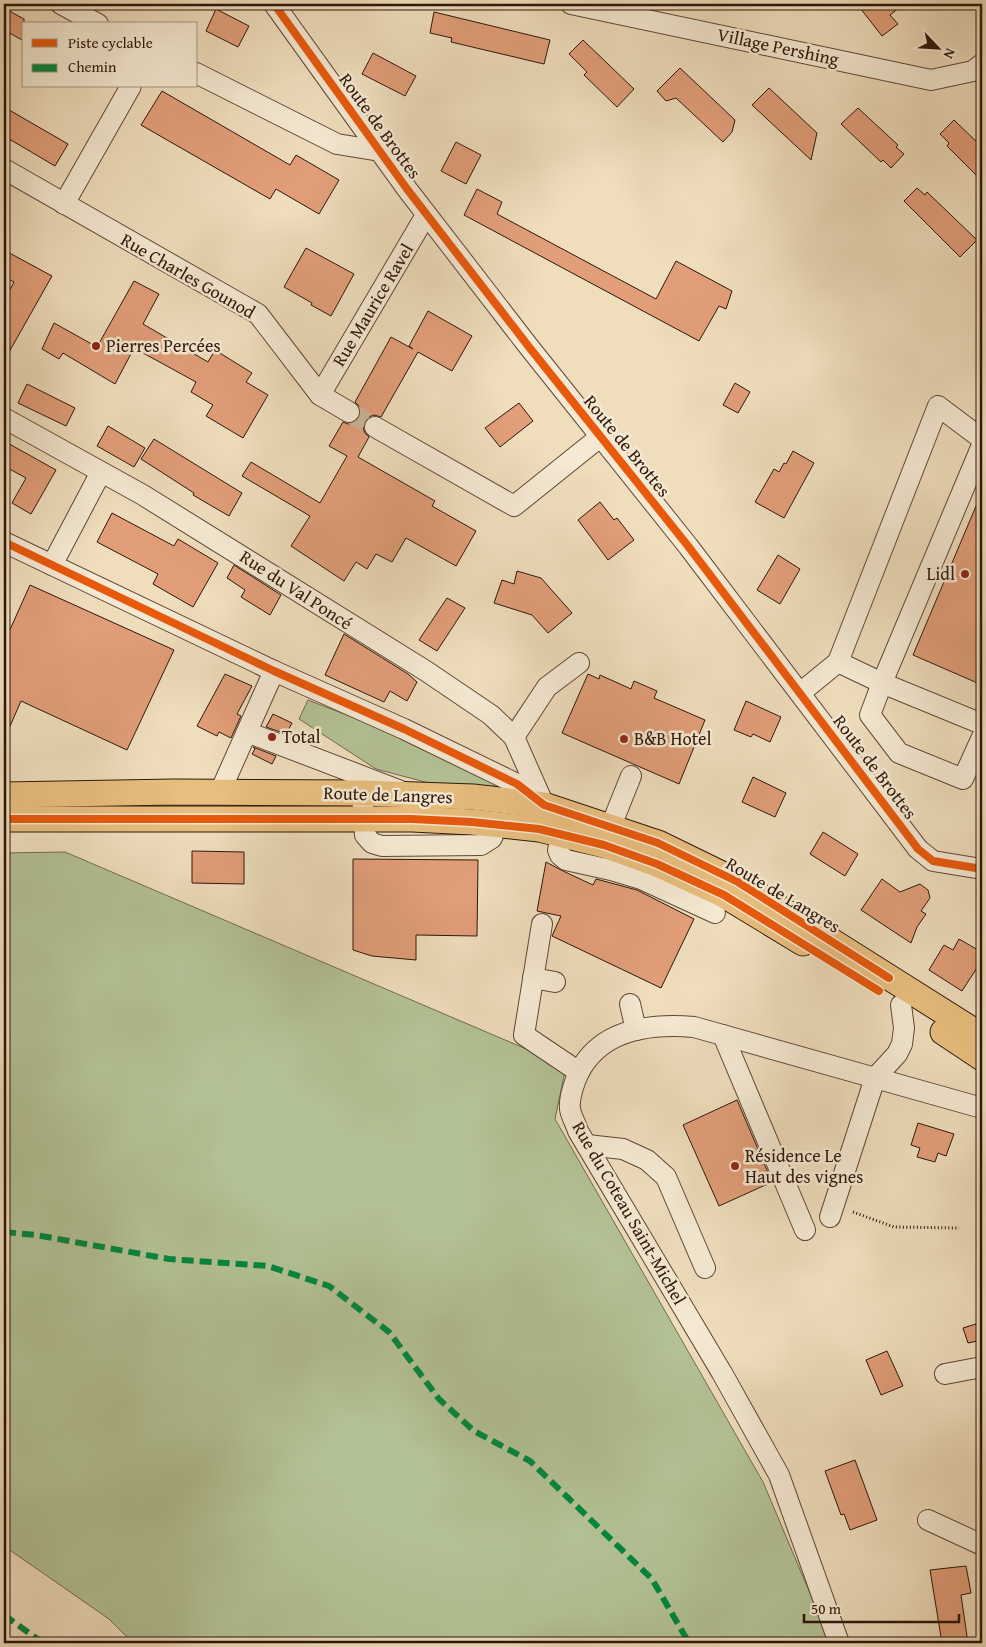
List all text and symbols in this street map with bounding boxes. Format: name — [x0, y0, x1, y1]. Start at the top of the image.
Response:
street label: Village Pershing — [715, 20, 841, 73]
legend — [22, 22, 198, 88]
north arrow — [914, 22, 964, 72]
text: Piste cyclable — [68, 32, 153, 53]
text: N — [938, 45, 961, 63]
text: Chemin — [68, 56, 117, 77]
street label: Route de Brottes — [333, 67, 428, 184]
street label: Rue Charles Gounod — [116, 226, 261, 325]
street label: Rue Maurice Ravel — [325, 238, 420, 371]
place label: Pierres Percées — [106, 332, 221, 359]
marker: Pierres Percées — [90, 340, 102, 352]
street label: Route de Brottes — [578, 389, 677, 503]
street label: Rue du Val Poncé — [235, 543, 358, 636]
place label: Lidl — [927, 560, 955, 587]
marker: Lidl — [959, 568, 971, 580]
street label: Route de Brottes — [827, 709, 924, 825]
place label: Total — [282, 723, 321, 750]
place label: B&B Hotel — [634, 725, 712, 752]
marker: Total — [266, 731, 278, 743]
marker: B&B Hotel — [618, 733, 630, 745]
street label: Route de Langres — [323, 779, 453, 810]
street label: Route de Langres — [721, 850, 846, 939]
street label: Rue du Coteau Saint-Michel — [566, 1116, 693, 1310]
place label: Résidence Le Haut des vignes — [745, 1142, 863, 1190]
marker: Résidence Le Haut des vignes — [729, 1160, 741, 1172]
scale bar — [804, 1592, 958, 1624]
text: 50 m — [811, 1598, 842, 1619]

